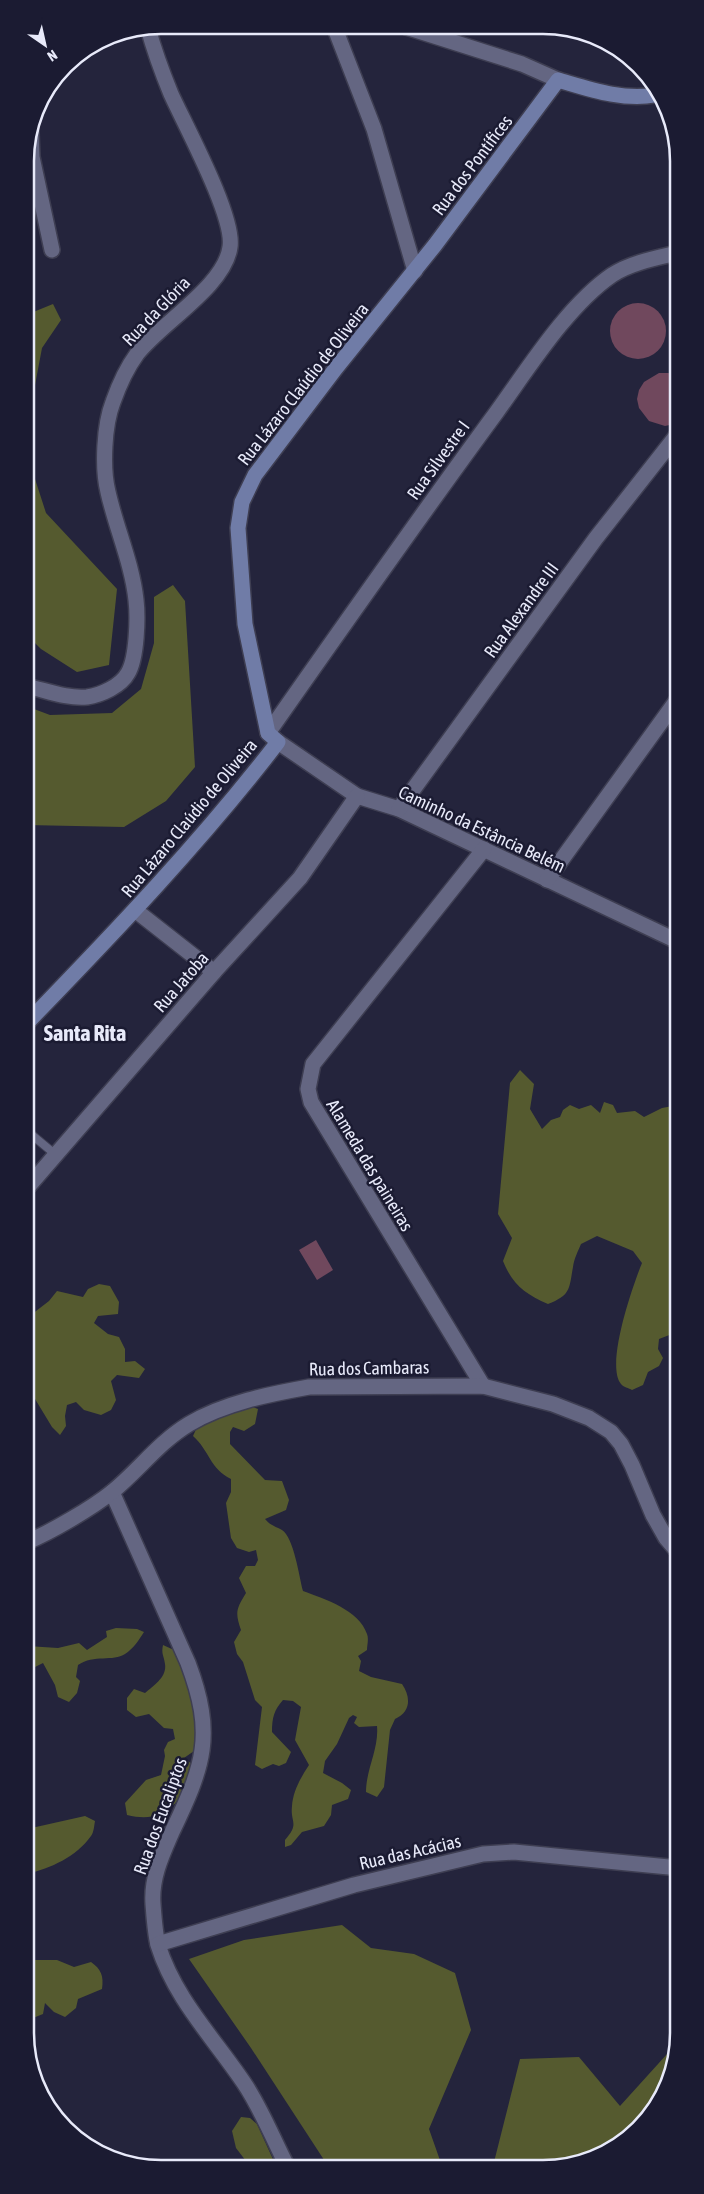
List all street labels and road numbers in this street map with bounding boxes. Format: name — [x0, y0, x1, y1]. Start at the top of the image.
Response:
street label: Rua dos Pontífices — [428, 111, 516, 219]
street label: Rua da Glória — [118, 272, 194, 350]
street label: Rua Lázaro Claúdio de Oliveira — [233, 299, 373, 469]
street label: Rua Silvestre I — [402, 416, 474, 504]
street label: Rua Alexandre III — [479, 558, 563, 662]
street label: Rua Lázaro Claúdio de Oliveira — [117, 735, 261, 901]
street label: Caminho da Estância Belém — [395, 781, 569, 877]
street label: Rua Jatoba — [149, 948, 213, 1016]
street label: Alameda das paineiras — [322, 1095, 418, 1235]
street label: Rua dos Cambaras — [309, 1356, 429, 1380]
street label: Rua dos Eucaliptos — [129, 1755, 191, 1877]
street label: Rua das Acácias — [357, 1830, 463, 1874]

